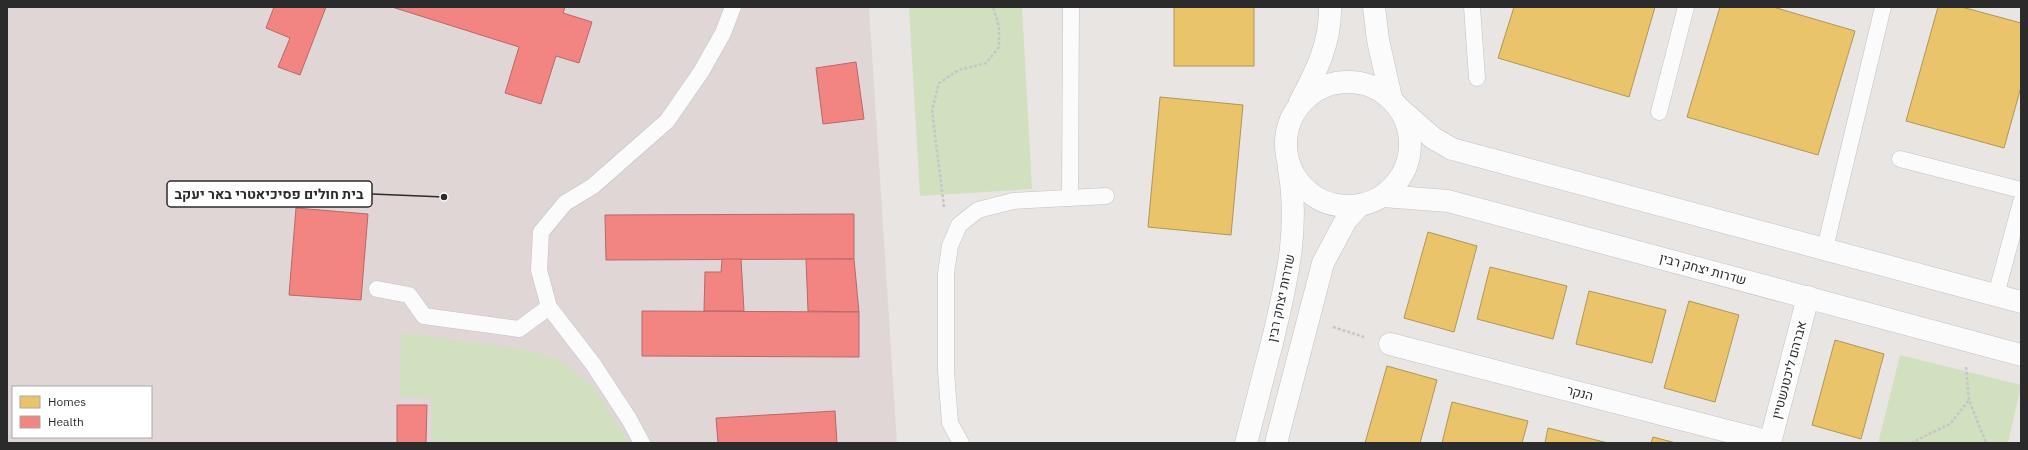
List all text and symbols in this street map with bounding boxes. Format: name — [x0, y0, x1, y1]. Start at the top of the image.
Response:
callout: בית חולים פסיכיאטרי באר יעקב — [167, 181, 372, 207]
text: בית חולים פסיכיאטרי באר יעקב — [175, 185, 364, 203]
street label: שדרות יצחק רבין — [1658, 249, 1748, 289]
street label: שדרות יצחק רבין — [1263, 252, 1299, 344]
street label: אברהם ליכטנשטיין — [1768, 319, 1810, 421]
street label: הנקר — [1565, 382, 1595, 404]
legend — [12, 386, 152, 438]
text: Homes — [48, 394, 86, 409]
text: Health — [48, 414, 84, 429]

